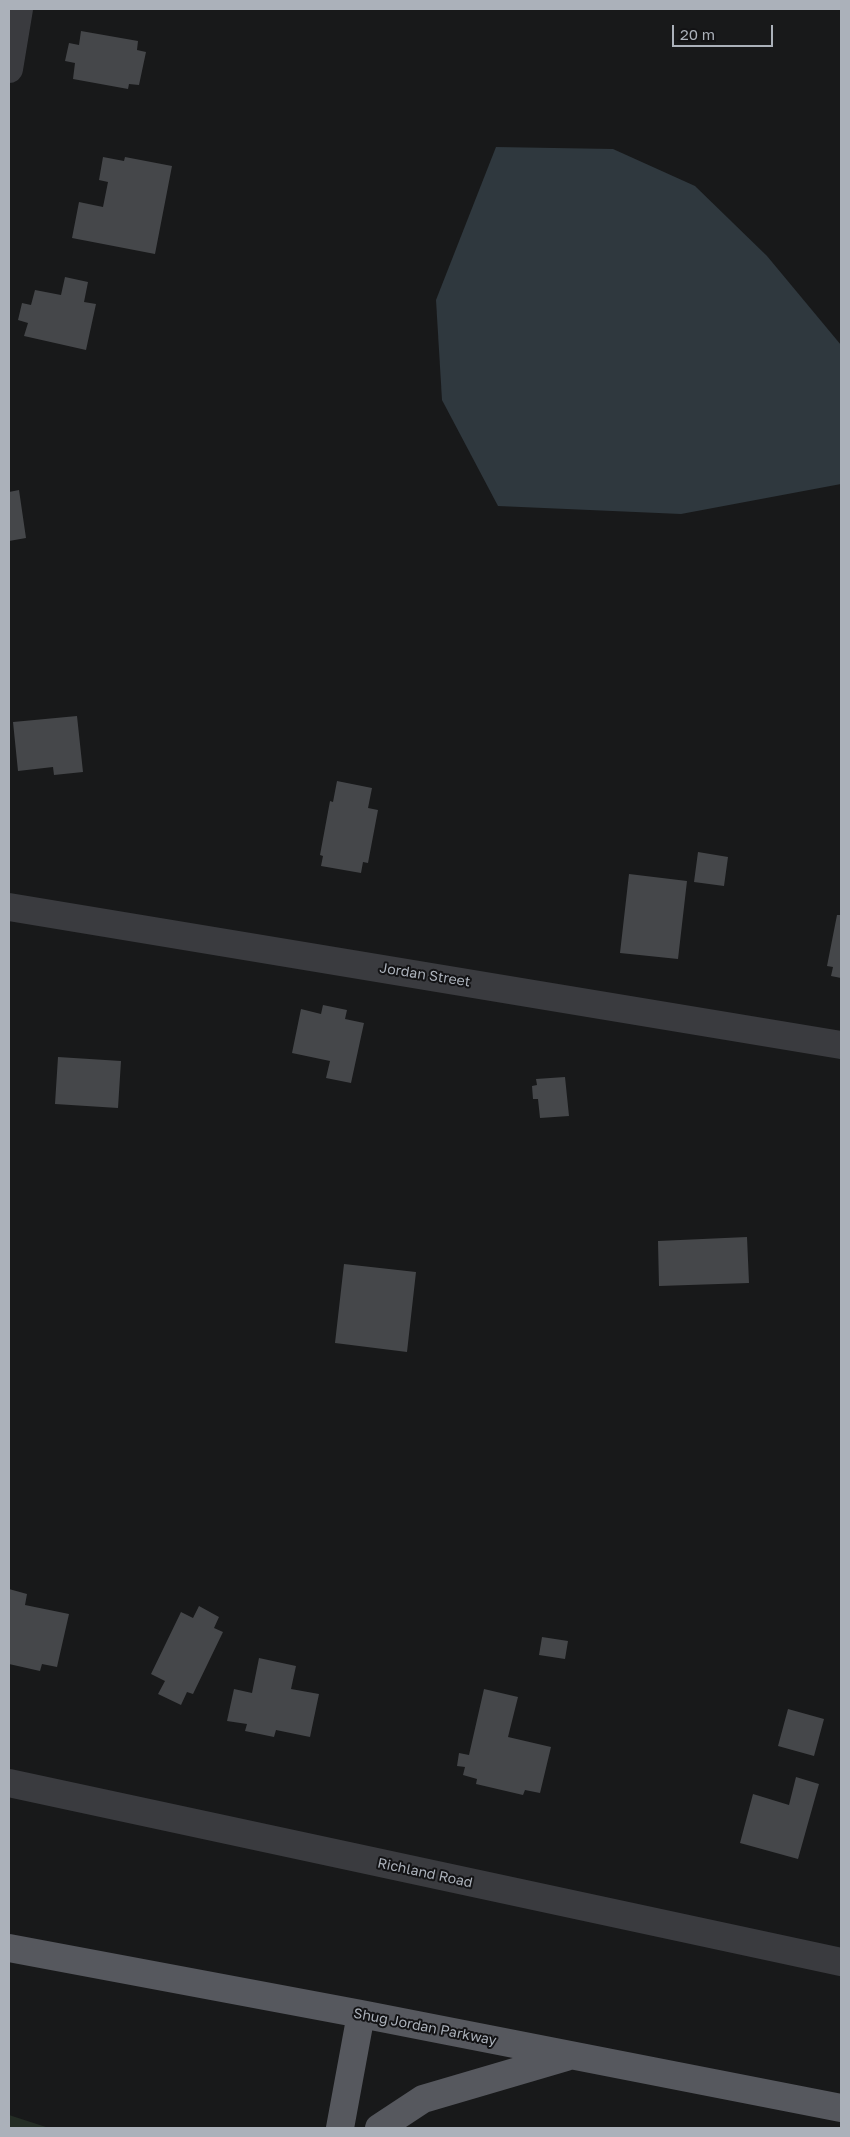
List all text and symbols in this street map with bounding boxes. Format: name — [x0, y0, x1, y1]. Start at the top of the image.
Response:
scale bar — [675, 15, 776, 47]
text: 20 m — [680, 25, 715, 43]
street label: Jordan Street — [378, 960, 472, 990]
street label: Richland Road — [376, 1855, 474, 1891]
street label: Shug Jordan Parkway — [352, 2005, 498, 2049]

